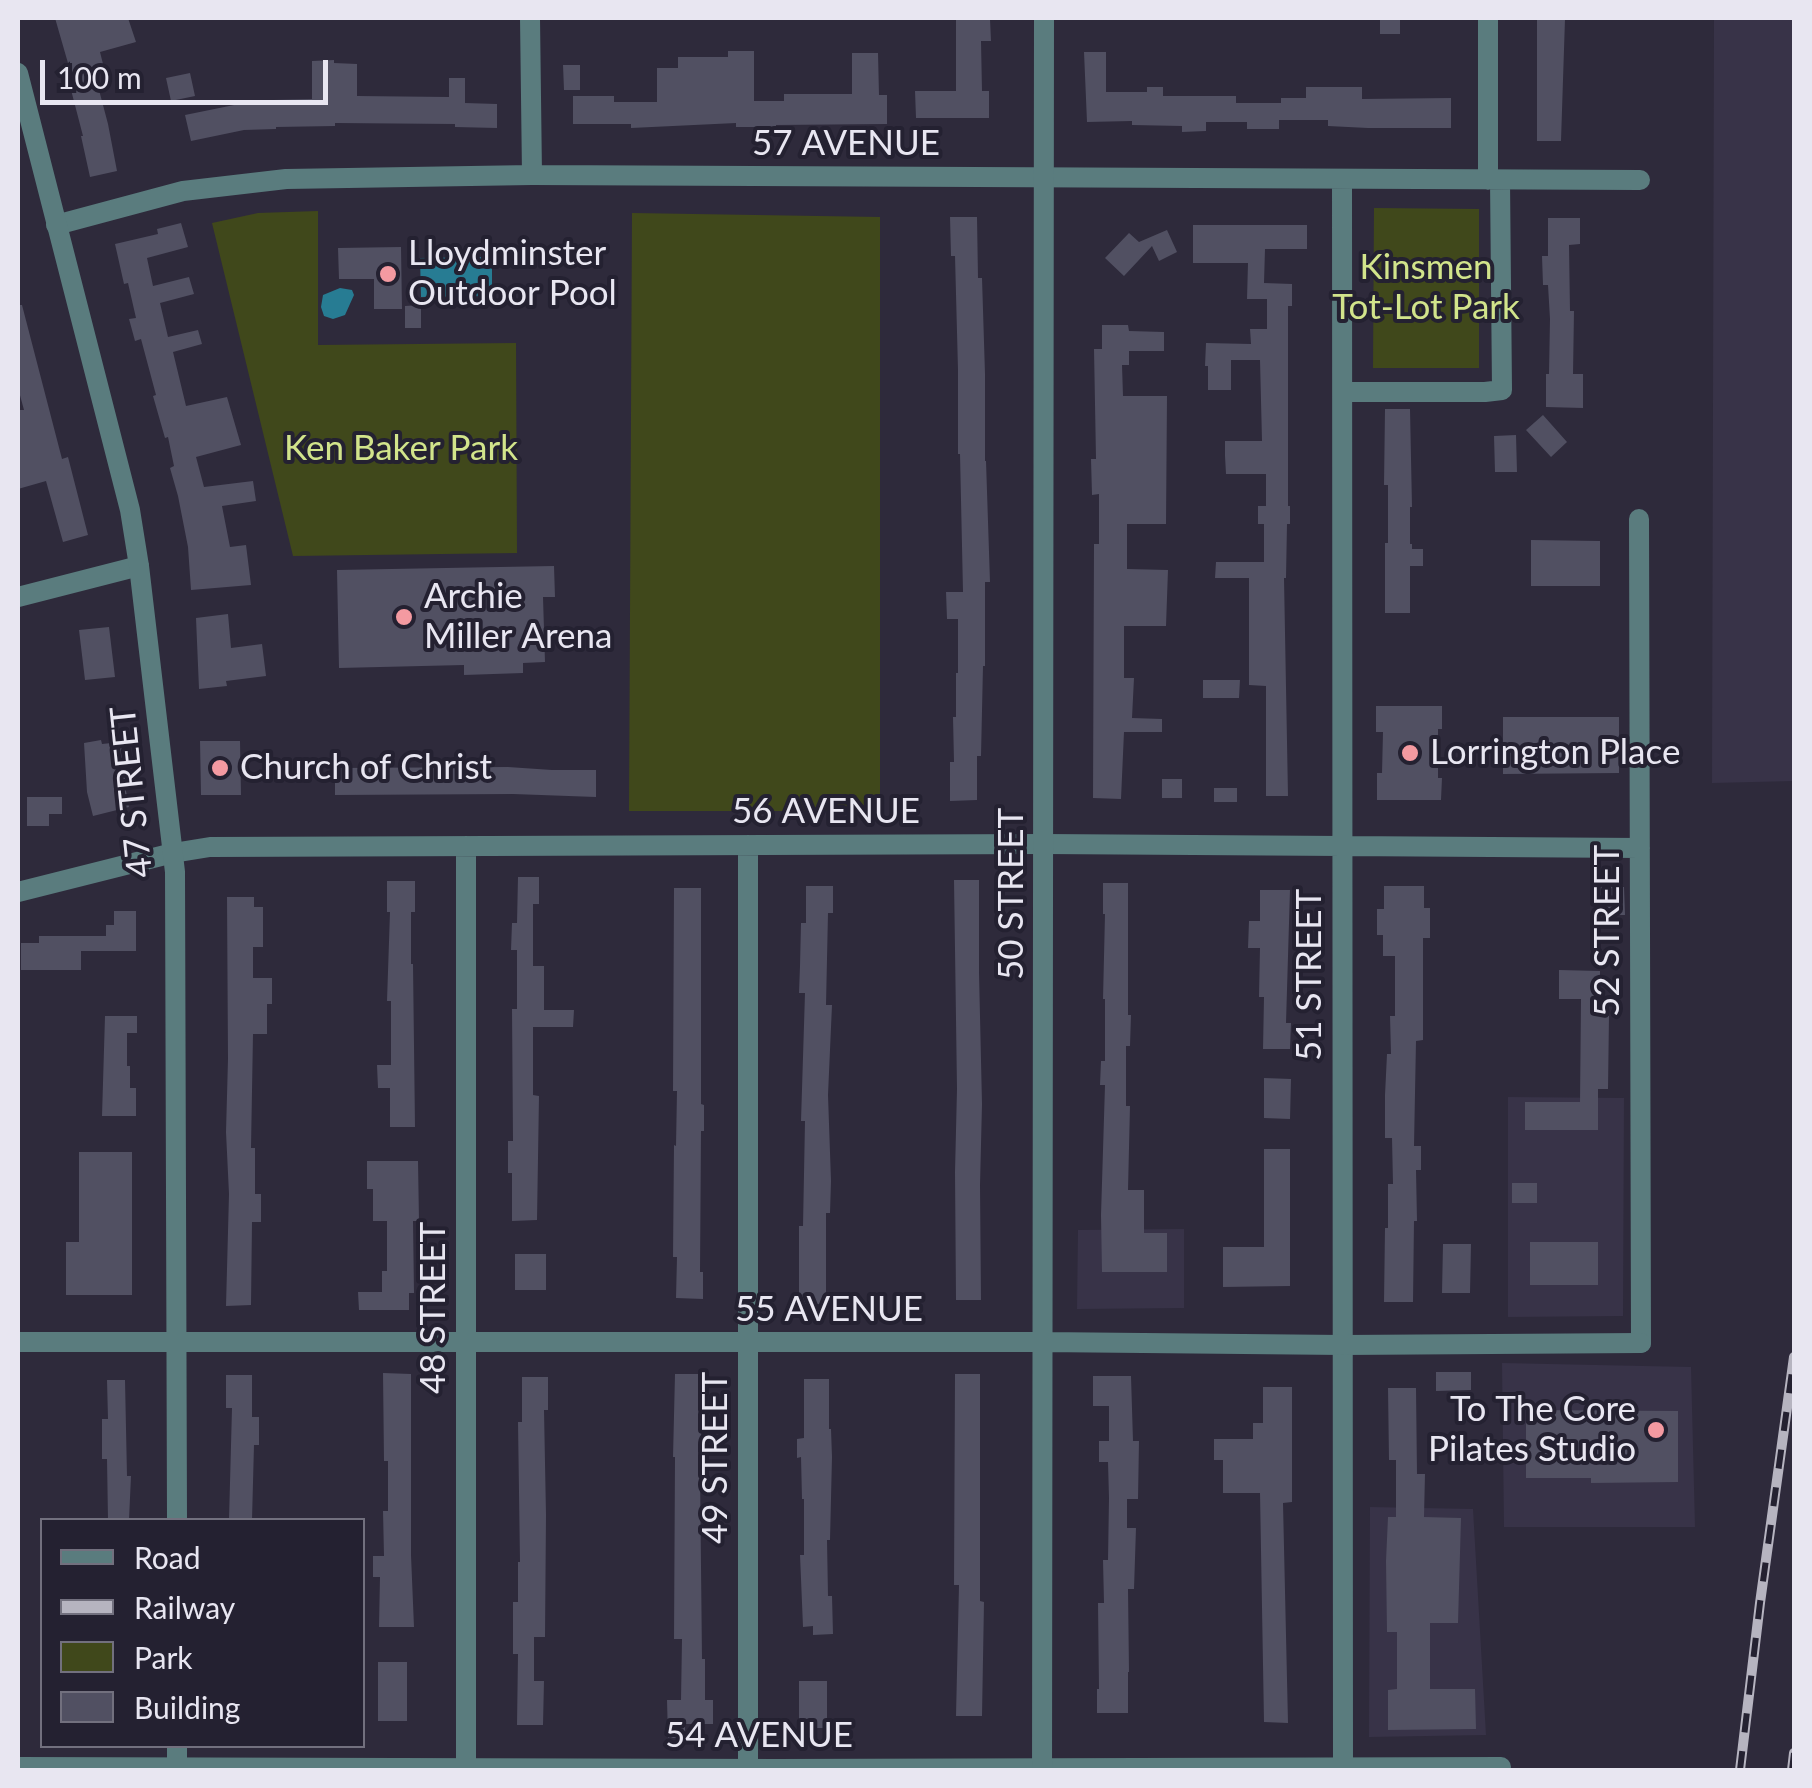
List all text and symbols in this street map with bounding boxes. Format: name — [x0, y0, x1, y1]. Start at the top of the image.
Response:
scale bar — [45, 40, 332, 102]
text: 100 m — [57, 59, 142, 95]
street label: 57 AVENUE — [752, 123, 940, 165]
place label: Lloydminster Outdoor Pool — [408, 233, 617, 315]
park label: Kinsmen Tot-Lot Park — [1332, 247, 1520, 329]
marker: Lloydminster Outdoor Pool — [377, 263, 399, 285]
park label: Ken Baker Park — [284, 428, 518, 470]
place label: Archie Miller Arena — [424, 576, 612, 658]
marker: Archie Miller Arena — [393, 606, 415, 628]
street label: 47 STREET — [102, 704, 162, 880]
place label: Lorrington Place — [1430, 732, 1680, 774]
marker: Lorrington Place — [1399, 742, 1421, 764]
place label: Church of Christ — [240, 747, 492, 789]
marker: Church of Christ — [209, 757, 231, 779]
street label: 56 AVENUE — [732, 791, 920, 833]
street label: 50 STREET — [991, 808, 1033, 980]
street label: 52 STREET — [1587, 845, 1629, 1017]
street label: 51 STREET — [1289, 889, 1331, 1061]
street label: 48 STREET — [413, 1222, 455, 1394]
street label: 55 AVENUE — [735, 1289, 923, 1331]
street label: 49 STREET — [695, 1372, 737, 1544]
place label: To The Core Pilates Studio — [1428, 1389, 1636, 1471]
marker: To The Core Pilates Studio — [1645, 1419, 1667, 1441]
legend — [40, 1518, 365, 1748]
text: Road — [134, 1539, 201, 1575]
text: Railway — [134, 1589, 235, 1625]
text: Park — [134, 1639, 193, 1675]
text: Building — [134, 1689, 240, 1725]
street label: 54 AVENUE — [665, 1715, 853, 1757]

